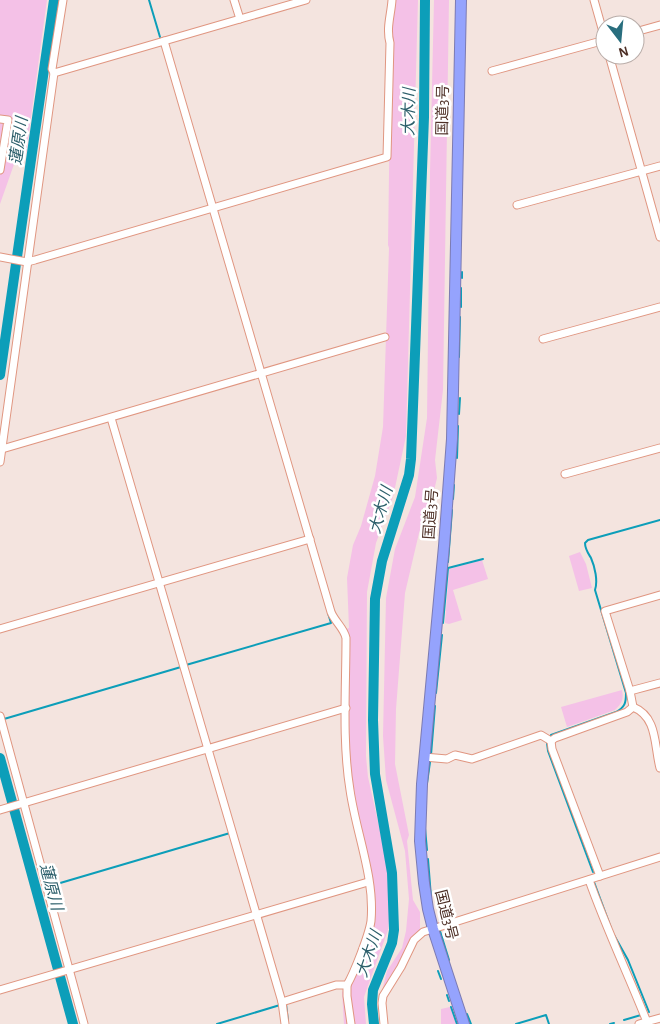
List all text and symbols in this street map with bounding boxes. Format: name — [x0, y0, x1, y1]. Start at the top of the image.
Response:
north arrow — [595, 15, 645, 65]
text: N — [617, 43, 630, 60]
street label: 国道3号 — [434, 84, 451, 136]
water label: 大木川 — [400, 86, 417, 136]
water label: 蓮原川 — [7, 114, 31, 166]
water label: 大木川 — [366, 483, 396, 535]
street label: 国道3号 — [421, 488, 440, 540]
water label: 蓮原川 — [37, 861, 66, 914]
street label: 国道3号 — [433, 888, 460, 942]
water label: 大木川 — [353, 926, 385, 979]

